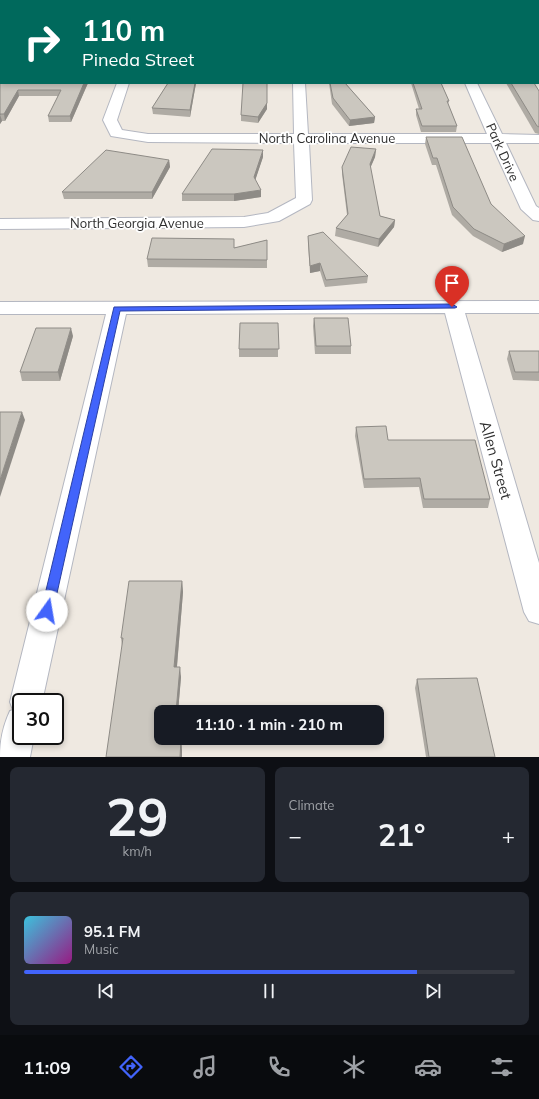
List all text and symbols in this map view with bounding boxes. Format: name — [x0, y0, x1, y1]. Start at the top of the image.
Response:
text: 110 m — [82, 13, 165, 48]
icon: right — [16, 16, 68, 68]
text: Pineda Street — [82, 48, 194, 71]
street label: Park Drive — [483, 120, 523, 184]
street label: North Carolina Avenue — [259, 130, 395, 146]
street label: North Georgia Avenue — [70, 215, 204, 231]
pin — [435, 266, 469, 307]
icon: arrive — [441, 272, 463, 294]
street label: Allen Street — [476, 419, 516, 501]
position arrow — [26, 590, 68, 632]
speed limit sign: 30 — [12, 693, 64, 745]
text: 11:10 · 1 min · 210 m — [195, 715, 343, 734]
text: 29 — [106, 784, 168, 849]
text: Climate — [289, 797, 334, 813]
text: 21° — [378, 816, 425, 854]
text: − — [289, 822, 302, 850]
text: + — [502, 822, 515, 850]
text: km/h — [123, 843, 152, 859]
text: 95.1 FM — [84, 922, 140, 941]
text: Music — [84, 941, 119, 957]
icon: previous — [95, 980, 117, 1002]
icon: pause — [258, 980, 280, 1002]
icon: next — [422, 980, 444, 1002]
icon: directions — [117, 1053, 145, 1081]
icon: music — [191, 1053, 219, 1081]
icon: phone — [265, 1053, 293, 1081]
icon: climate — [340, 1053, 368, 1081]
icon: car — [414, 1053, 442, 1081]
icon: filters — [488, 1053, 516, 1081]
text: 11:09 — [23, 1056, 71, 1079]

